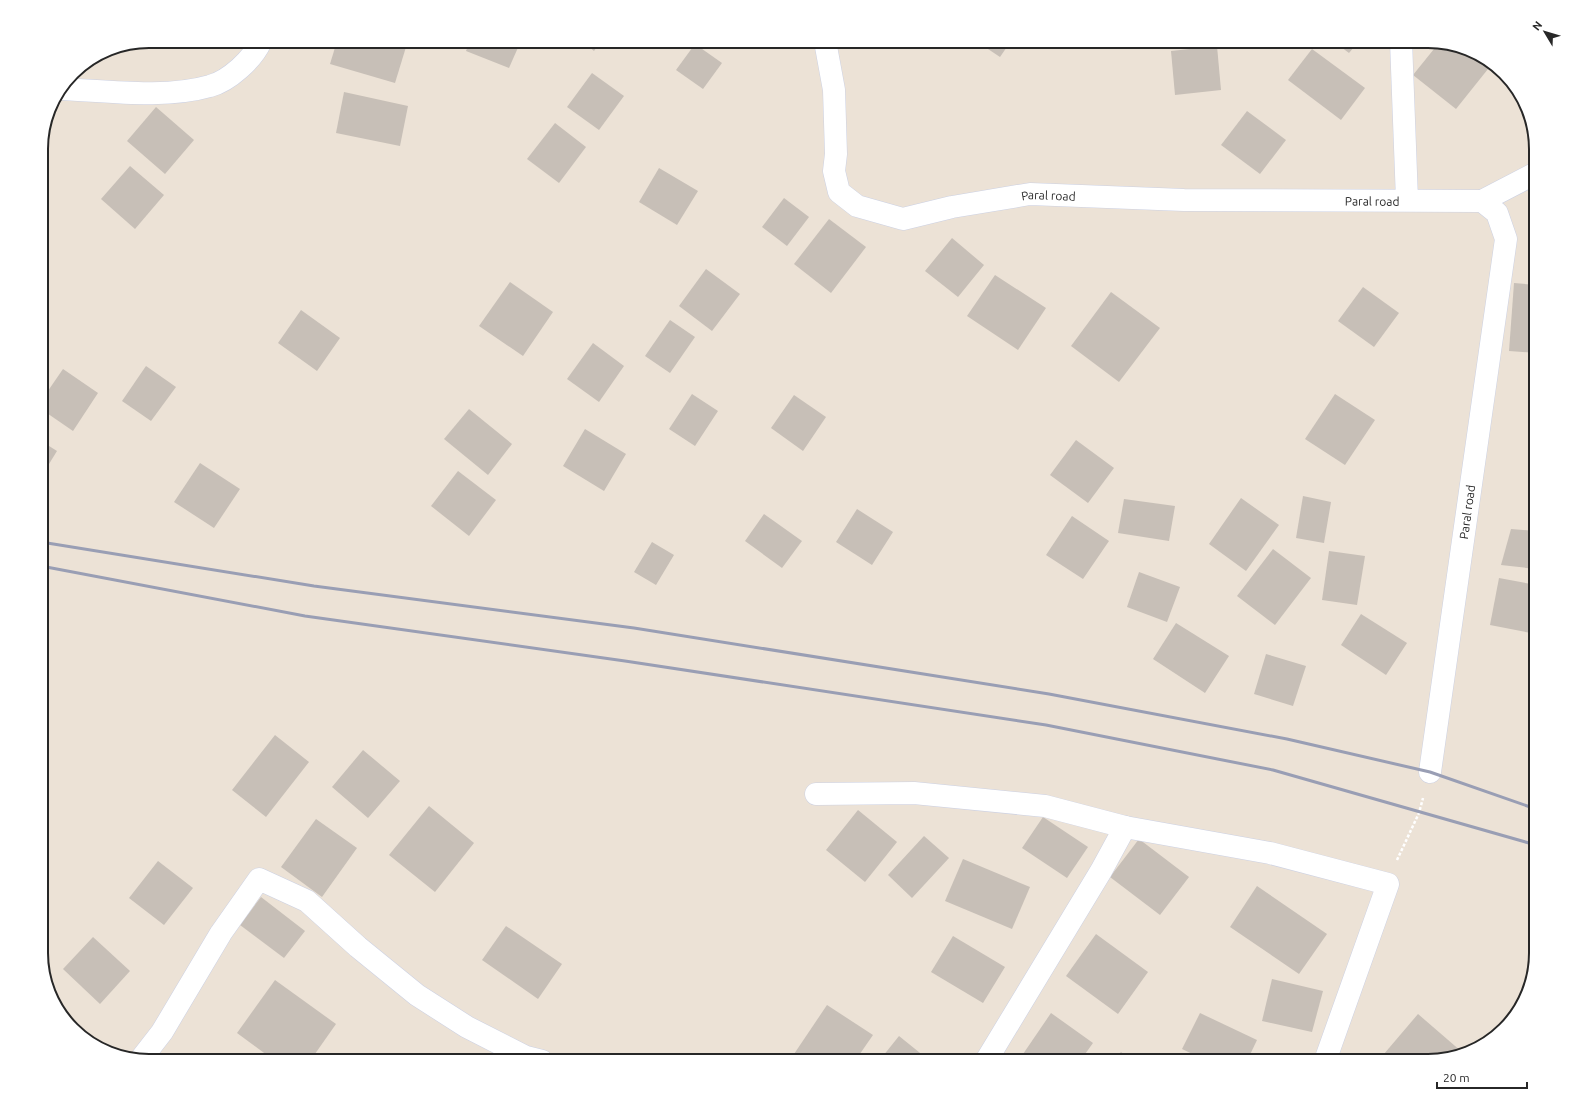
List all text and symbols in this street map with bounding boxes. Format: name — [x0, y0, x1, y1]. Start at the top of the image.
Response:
north arrow — [1525, 12, 1565, 52]
text: N — [1530, 19, 1544, 33]
street label: Paral road — [1020, 187, 1076, 202]
street label: Paral road — [1345, 194, 1400, 207]
street label: Paral road — [1457, 484, 1477, 540]
scale bar — [1437, 1064, 1527, 1090]
text: 20 m — [1443, 1071, 1470, 1084]

